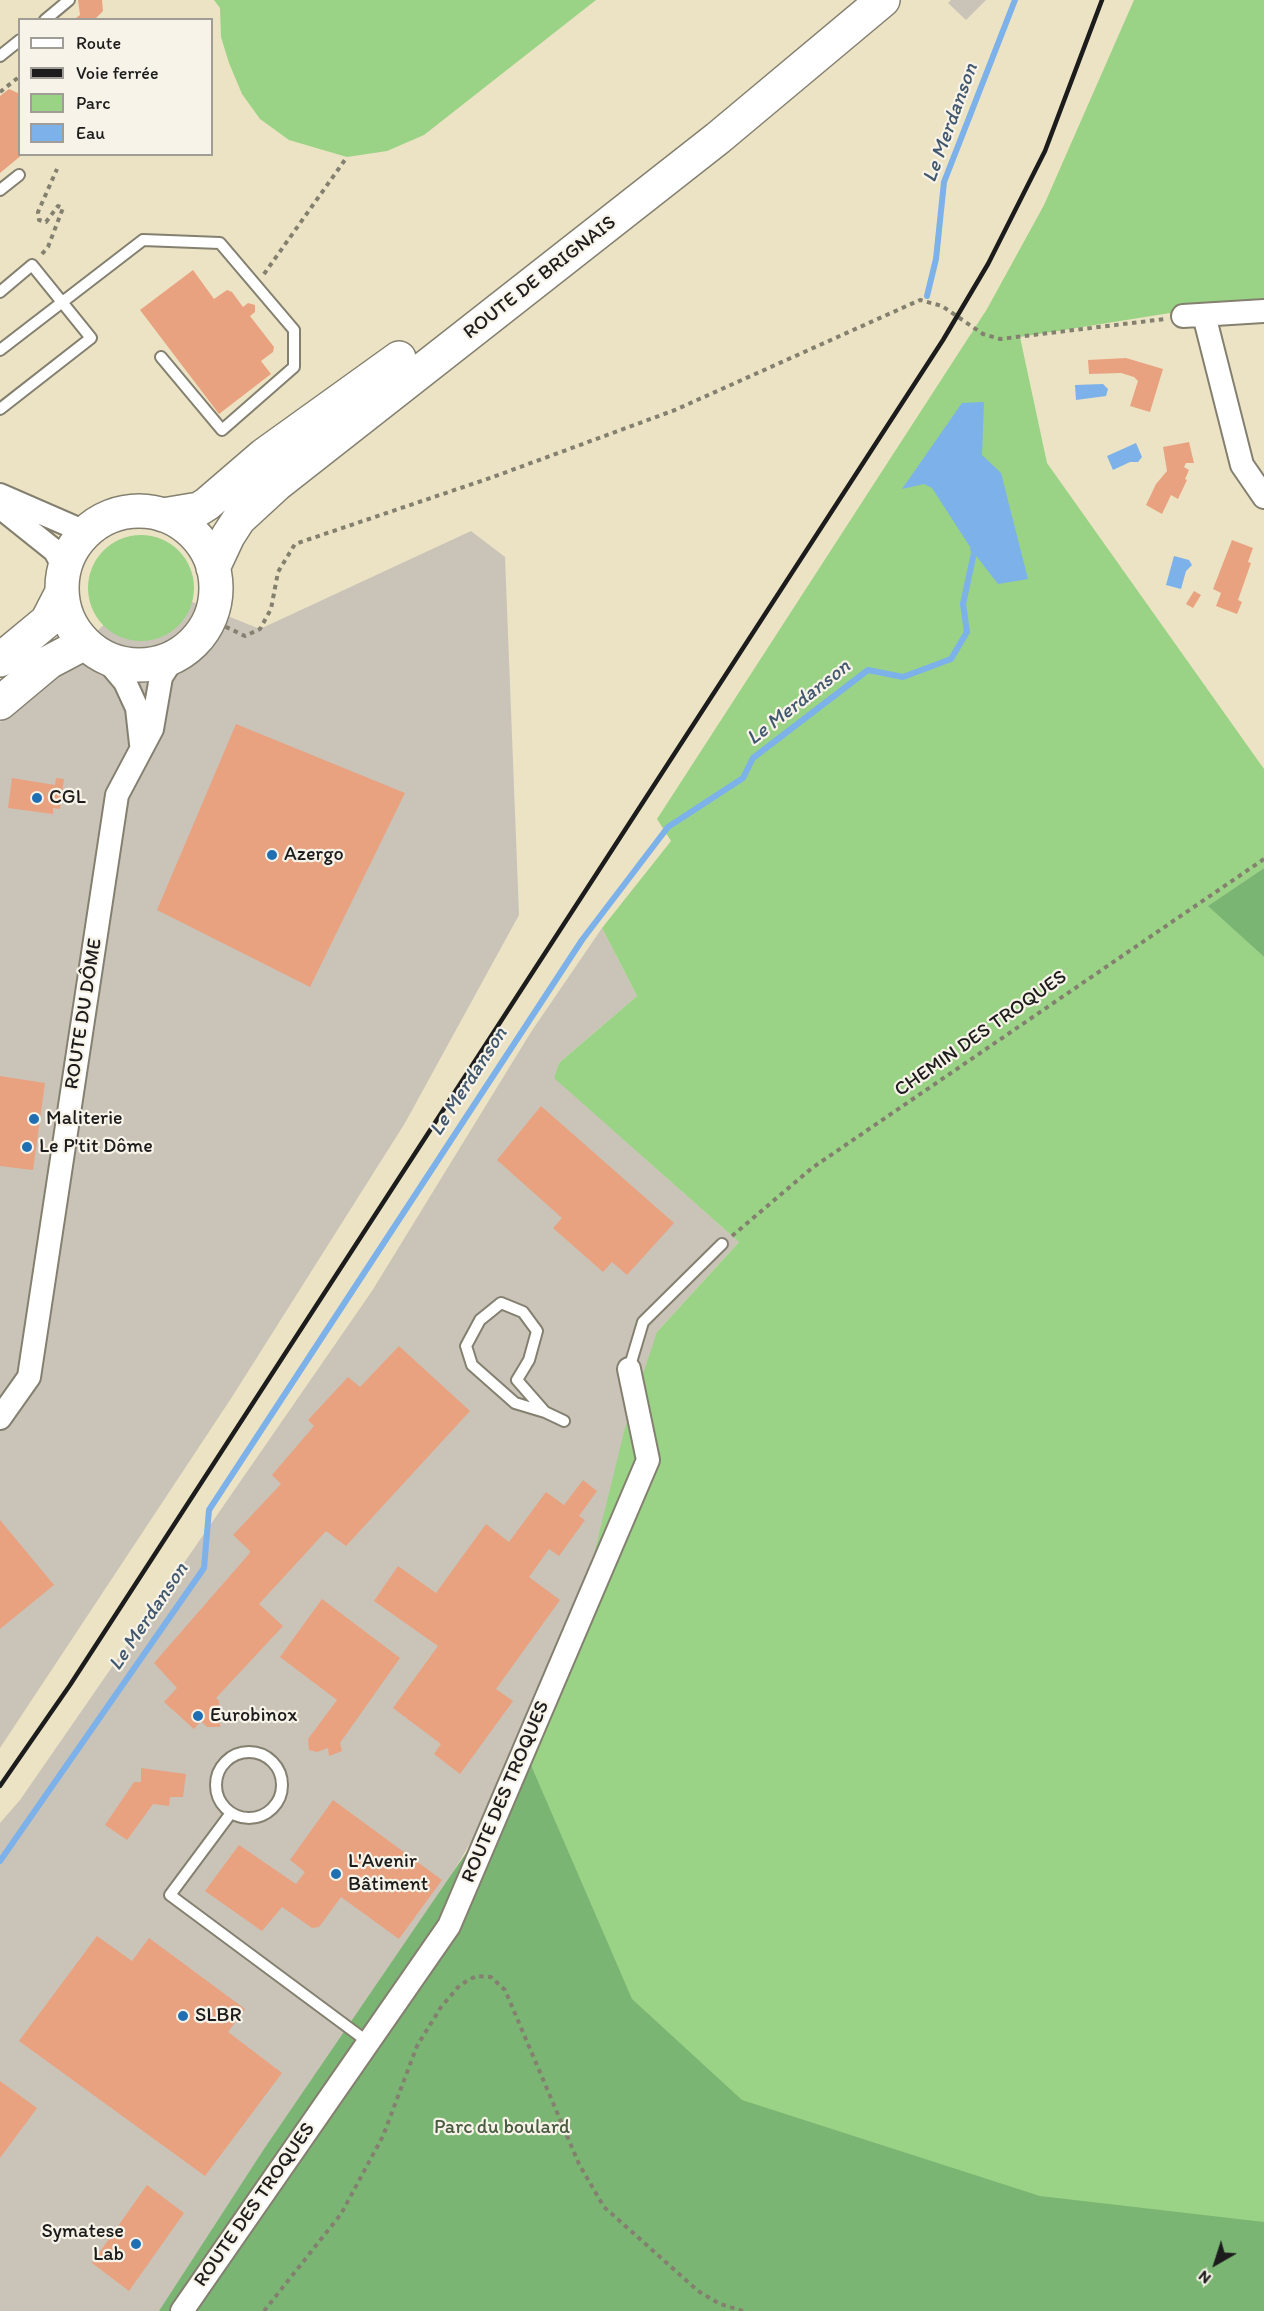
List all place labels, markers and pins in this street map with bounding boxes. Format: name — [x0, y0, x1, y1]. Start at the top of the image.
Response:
place label: CGL — [49, 786, 86, 810]
marker: CGL — [30, 791, 44, 805]
place label: Azergo — [284, 843, 344, 867]
marker: Azergo — [265, 848, 279, 862]
place label: Maliterie — [46, 1107, 123, 1131]
marker: Maliterie — [27, 1112, 41, 1126]
place label: Le P'tit Dôme — [39, 1135, 153, 1159]
marker: Le P'tit Dôme — [20, 1140, 34, 1154]
place label: Eurobinox — [210, 1704, 297, 1728]
marker: Eurobinox — [191, 1709, 205, 1723]
place label: L'Avenir Bâtiment — [348, 1850, 428, 1897]
marker: L'Avenir Bâtiment — [329, 1867, 343, 1881]
place label: SLBR — [195, 2004, 242, 2028]
marker: SLBR — [176, 2009, 190, 2023]
place label: Symatese Lab — [41, 2220, 124, 2267]
marker: Symatese Lab — [129, 2237, 143, 2251]

